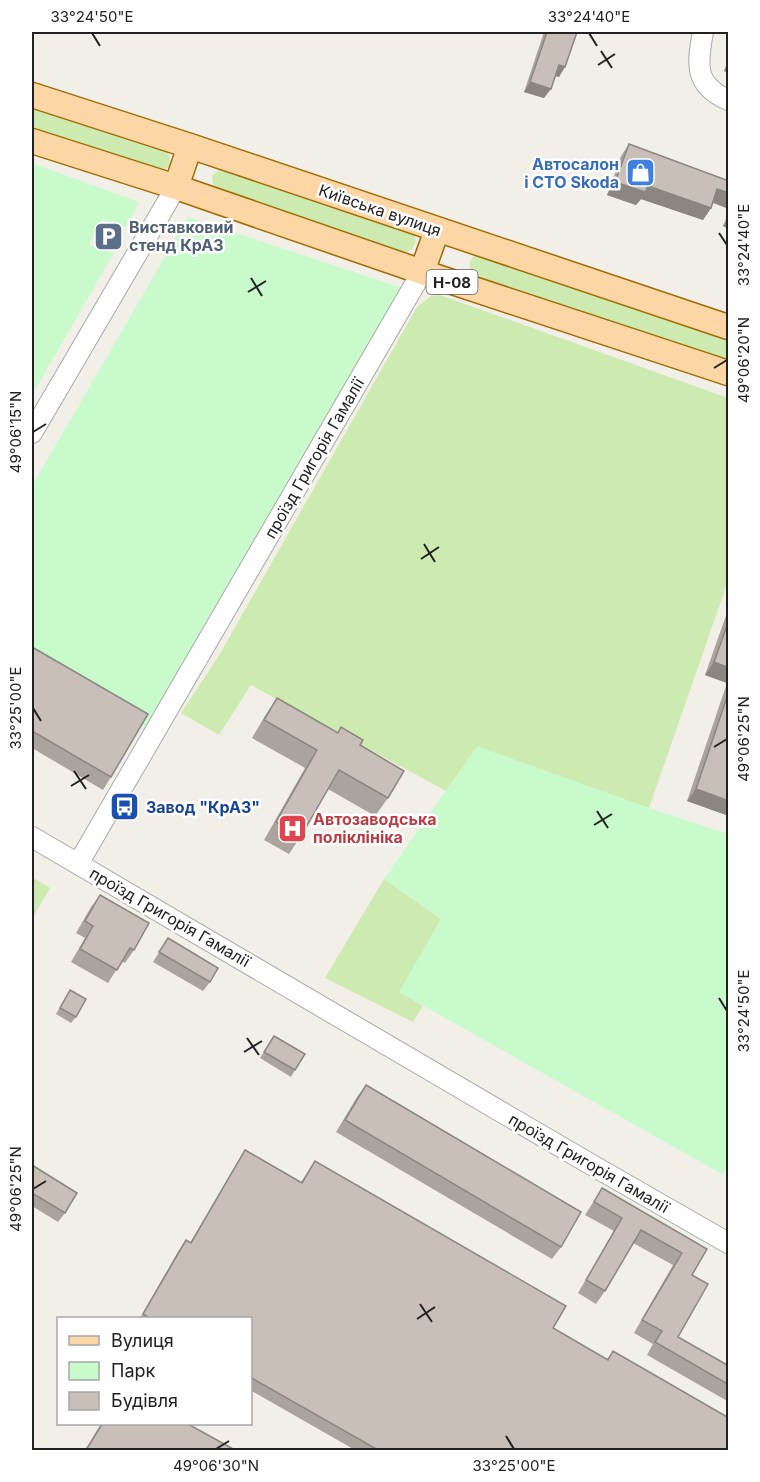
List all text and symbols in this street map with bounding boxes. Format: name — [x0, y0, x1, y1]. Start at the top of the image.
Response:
text: 33°24'50"E — [51, 7, 133, 26]
text: 33°24'40"E — [548, 7, 630, 26]
place label: Автосалон і СТО Skoda — [524, 154, 619, 192]
shop icon: Автосалон і СТО Skoda — [624, 157, 656, 189]
street label: Київська вулиця — [316, 180, 444, 240]
text: 33°24'40"E — [734, 204, 753, 286]
place label: Виставковий стенд КрАЗ — [129, 217, 233, 255]
parking icon: Виставковий стенд КрАЗ — [92, 220, 124, 252]
road number: Н-08 — [426, 270, 478, 294]
text: 49°06'20"N — [734, 317, 753, 403]
street label: проїзд Григорія Гамалії — [260, 373, 369, 542]
text: 49°06'15"N — [6, 391, 25, 473]
text: 33°25'00"E — [6, 667, 25, 749]
text: 49°06'25"N — [734, 696, 753, 782]
bus stop icon: Завод "КрАЗ" — [109, 791, 141, 823]
place label: Завод "КрАЗ" — [146, 797, 260, 817]
place label: Автозаводська поліклініка — [313, 809, 437, 847]
hospital icon: Автозаводська поліклініка — [276, 812, 308, 844]
street label: проїзд Григорія Гамалії — [86, 863, 255, 972]
text: 33°24'50"E — [734, 970, 753, 1052]
street label: проїзд Григорія Гамалії — [505, 1109, 674, 1218]
text: 49°06'25"N — [6, 1146, 25, 1232]
legend — [57, 1317, 252, 1425]
text: Вулиця — [111, 1330, 174, 1351]
text: Парк — [111, 1360, 156, 1381]
text: Будівля — [111, 1390, 178, 1411]
text: 49°06'30"N — [173, 1456, 259, 1475]
text: 33°25'00"E — [473, 1456, 555, 1475]

